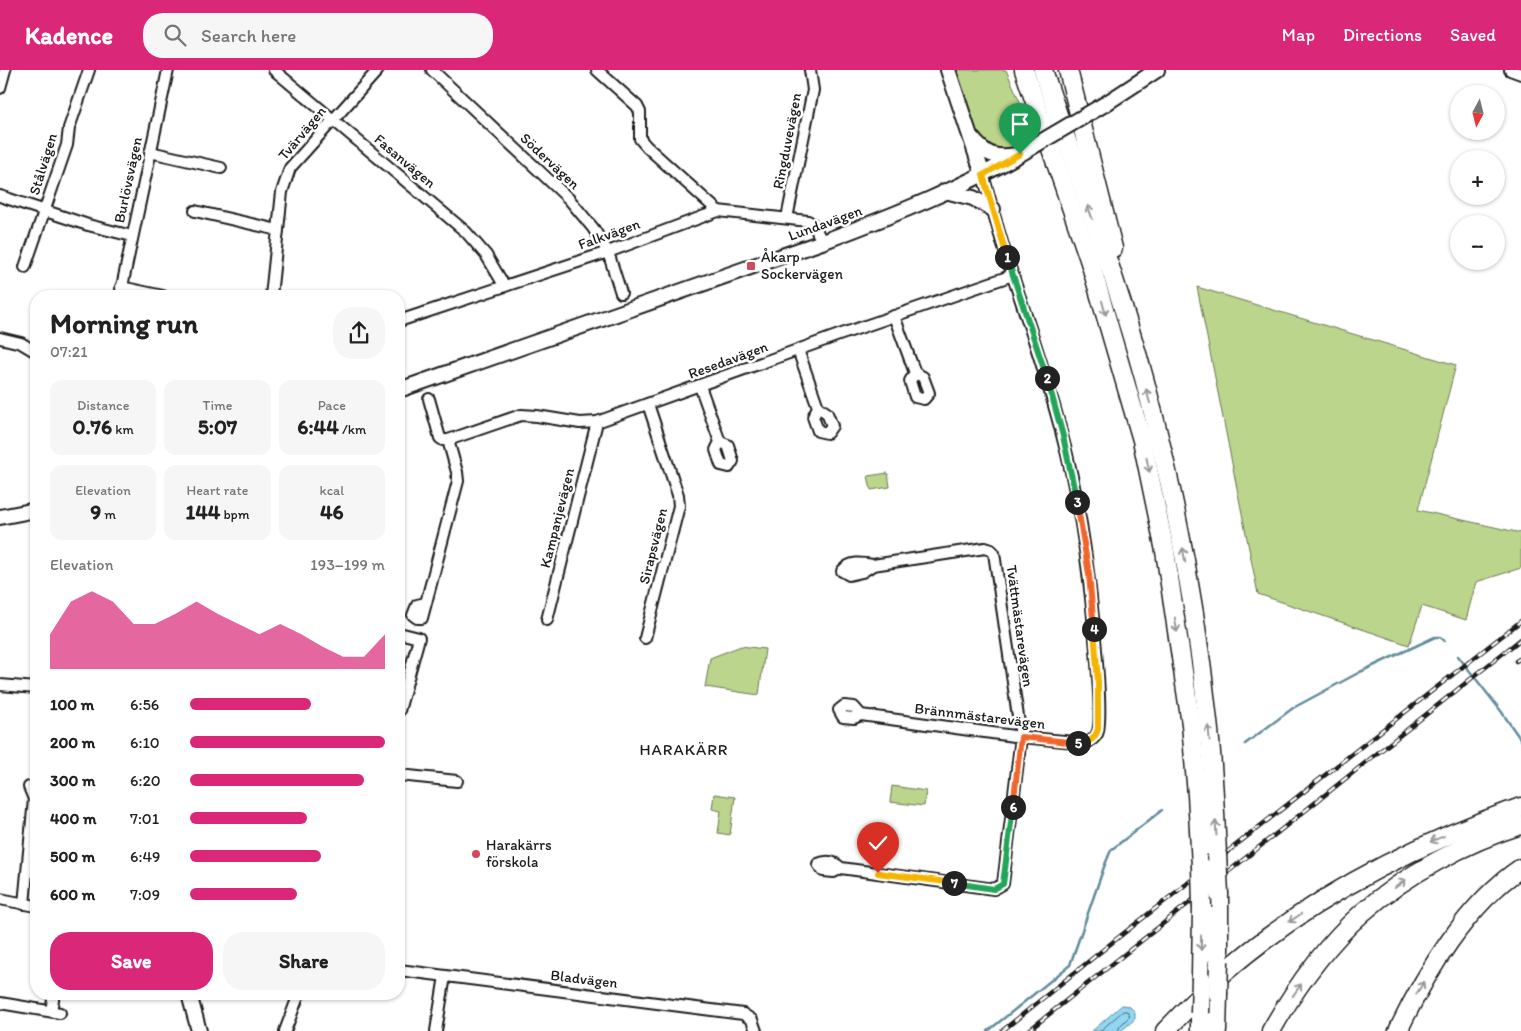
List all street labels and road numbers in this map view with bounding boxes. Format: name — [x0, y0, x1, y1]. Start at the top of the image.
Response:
street label: Ringduvevägen — [769, 91, 805, 191]
street label: Tvärvägen — [274, 102, 330, 164]
street label: Södervägen — [517, 129, 583, 193]
street label: Fasanvägen — [371, 130, 439, 192]
street label: Stålvägen — [25, 131, 61, 197]
street label: Burlövsvägen — [110, 135, 146, 225]
street label: Lundavägen — [786, 201, 864, 245]
street label: Falkvägen — [576, 215, 642, 253]
street label: Resedavägen — [686, 337, 770, 383]
street label: Kampanjevägen — [536, 466, 578, 570]
street label: Sirapsvägen — [635, 506, 671, 586]
street label: Tvättmästarevägen — [1003, 564, 1037, 688]
street label: Brännmästarevägen — [914, 699, 1047, 733]
street label: Bladvägen — [549, 966, 619, 992]

